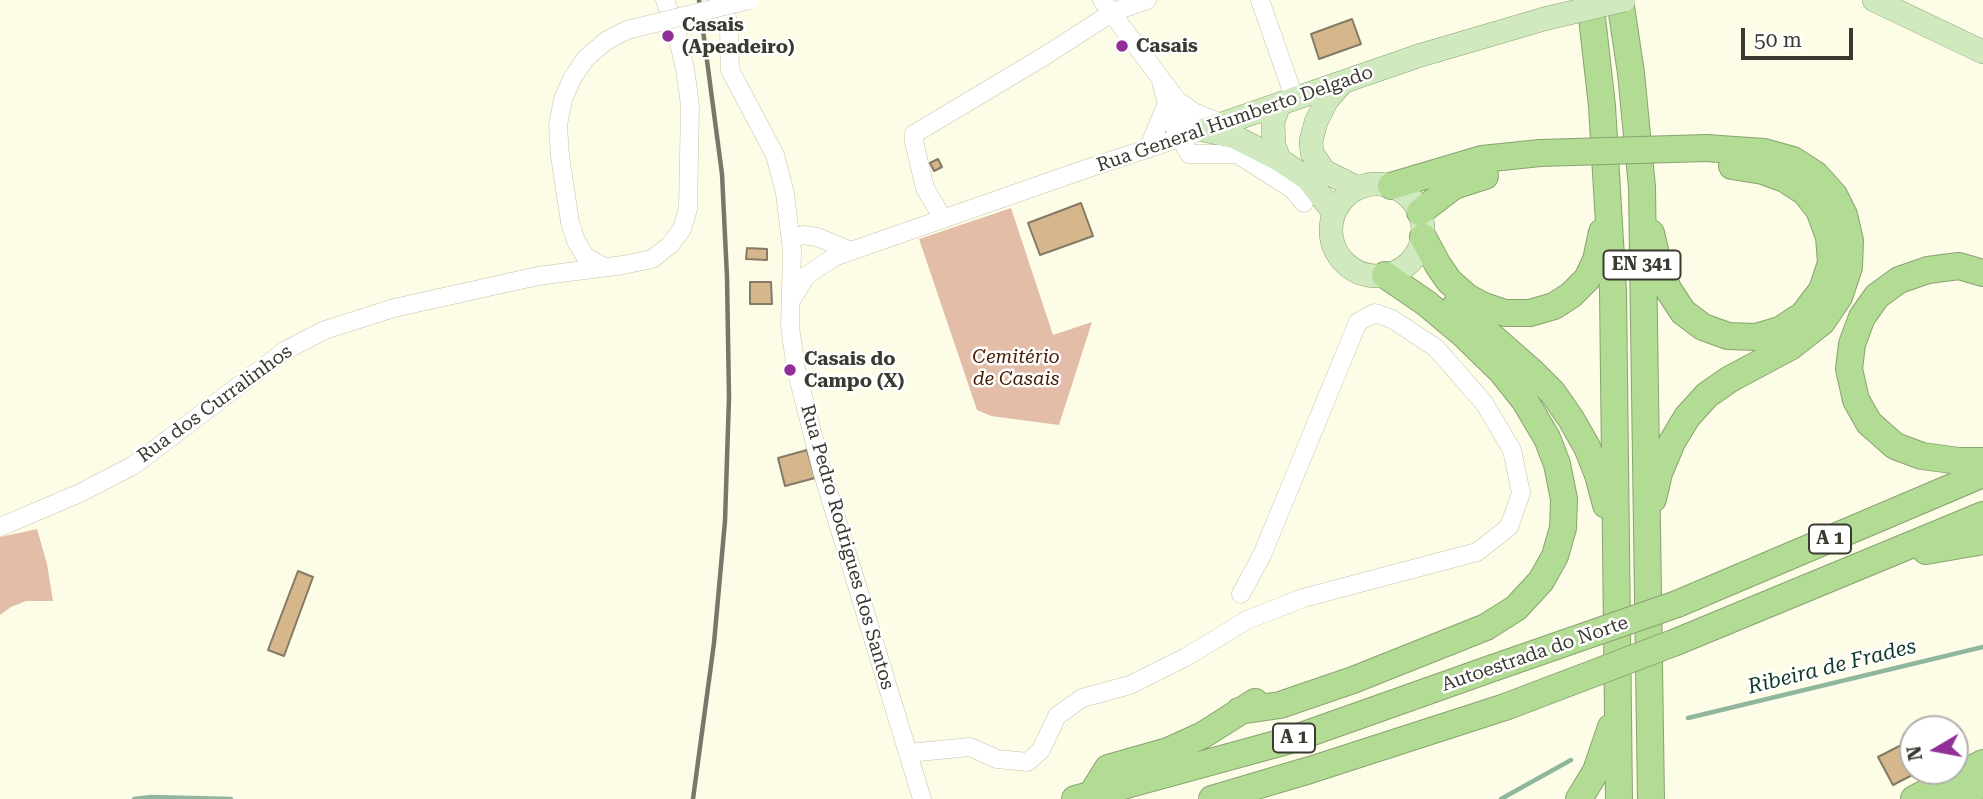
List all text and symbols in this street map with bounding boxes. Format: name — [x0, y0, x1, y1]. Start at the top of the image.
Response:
place label: Casais (Apeadeiro) — [682, 14, 795, 58]
scale bar — [1745, 14, 1857, 58]
marker: Casais (Apeadeiro) — [660, 28, 676, 44]
text: 50 m — [1754, 28, 1802, 52]
place label: Casais — [1136, 35, 1198, 57]
marker: Casais — [1114, 38, 1130, 54]
street label: Rua General Humberto Delgado — [1094, 61, 1376, 177]
road number: EN 341 — [1604, 250, 1680, 279]
street label: Rua dos Curralinhos — [133, 340, 297, 468]
park label: Cemitério de Casais — [972, 346, 1060, 390]
place label: Casais do Campo (X) — [804, 348, 904, 392]
marker: Casais do Campo (X) — [782, 362, 798, 378]
street label: Rua Pedro Rodrigues dos Santos — [795, 402, 899, 692]
road number: A 1 — [1809, 524, 1851, 554]
street label: Autoestrada do Norte — [1439, 611, 1631, 697]
water label: Ribeira de Frades — [1745, 634, 1919, 700]
north arrow — [1899, 715, 1969, 785]
road number: A 1 — [1273, 724, 1315, 752]
text: N — [1902, 744, 1927, 763]

